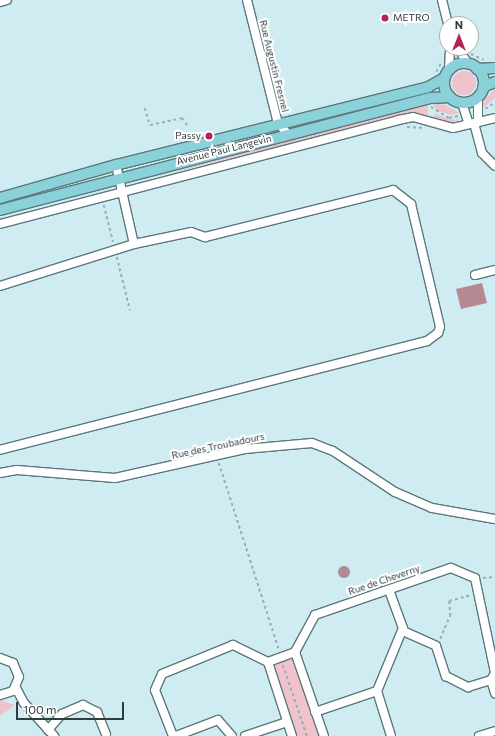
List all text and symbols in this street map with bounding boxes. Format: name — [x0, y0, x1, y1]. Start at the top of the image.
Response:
place label: METRO — [393, 12, 430, 24]
marker: METRO — [380, 13, 390, 23]
north arrow — [439, 16, 479, 56]
text: N — [455, 18, 463, 31]
street label: Rue Augustin Fresnel — [257, 19, 291, 113]
place label: Passy — [175, 130, 201, 142]
marker: Passy — [204, 131, 214, 141]
street label: Avenue Paul Langevin — [175, 132, 273, 168]
street label: Rue des Troubadours — [170, 430, 266, 462]
street label: Rue de Cheverny — [347, 562, 421, 598]
scale bar — [18, 694, 126, 720]
text: 100 m — [23, 702, 57, 716]

